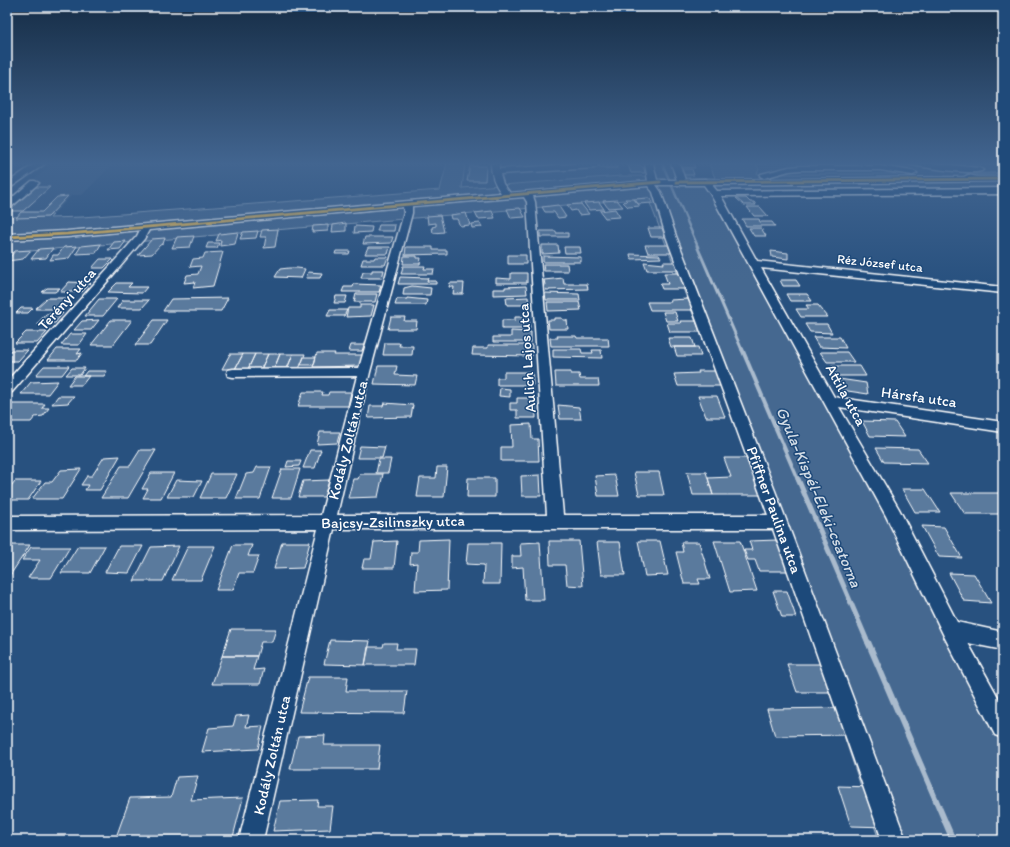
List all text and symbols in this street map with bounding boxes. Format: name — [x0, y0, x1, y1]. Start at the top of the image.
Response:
street label: Réz József utca — [836, 251, 924, 275]
street label: Terényi utca — [34, 264, 100, 334]
street label: Aulich Lajos utca — [514, 303, 540, 413]
street label: Attila utca — [822, 361, 870, 429]
street label: Kodály Zoltán utca — [324, 378, 372, 501]
street label: Hársfa utca — [880, 383, 958, 411]
water label: Gyula-Kispél-Eleki-csatorna — [772, 404, 866, 591]
street label: Pfiffner Paulina utca — [743, 444, 805, 576]
street label: Bajcsy-Zsilinszky utca — [321, 512, 466, 532]
street label: Kodály Zoltán utca — [249, 693, 295, 817]

